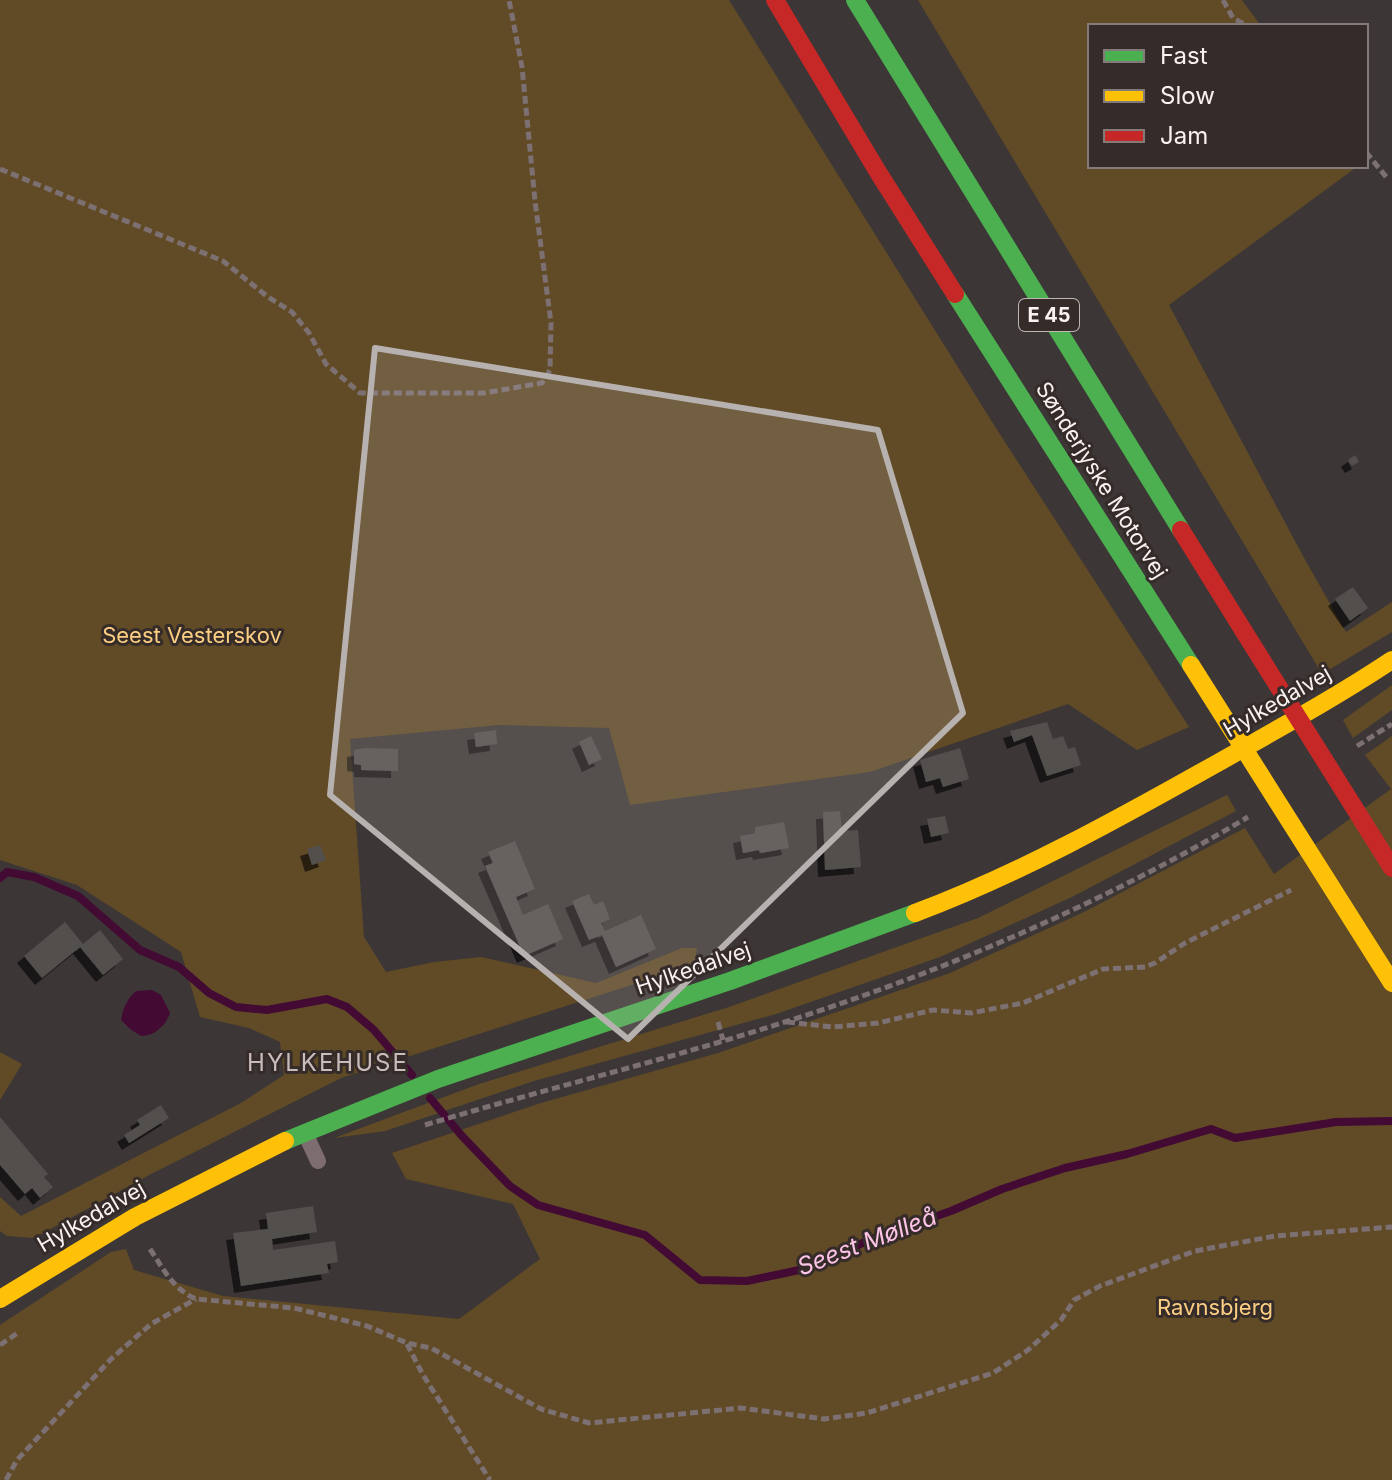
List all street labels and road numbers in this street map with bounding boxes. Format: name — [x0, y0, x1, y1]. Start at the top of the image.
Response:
road number: E 45 — [1019, 299, 1079, 331]
street label: Sønderjyske Motorvej — [1031, 377, 1173, 583]
street label: Hylkedalvej — [1219, 660, 1335, 742]
street label: Hylkedalvej — [632, 936, 754, 1000]
street label: Hylkedalvej — [33, 1175, 149, 1257]

